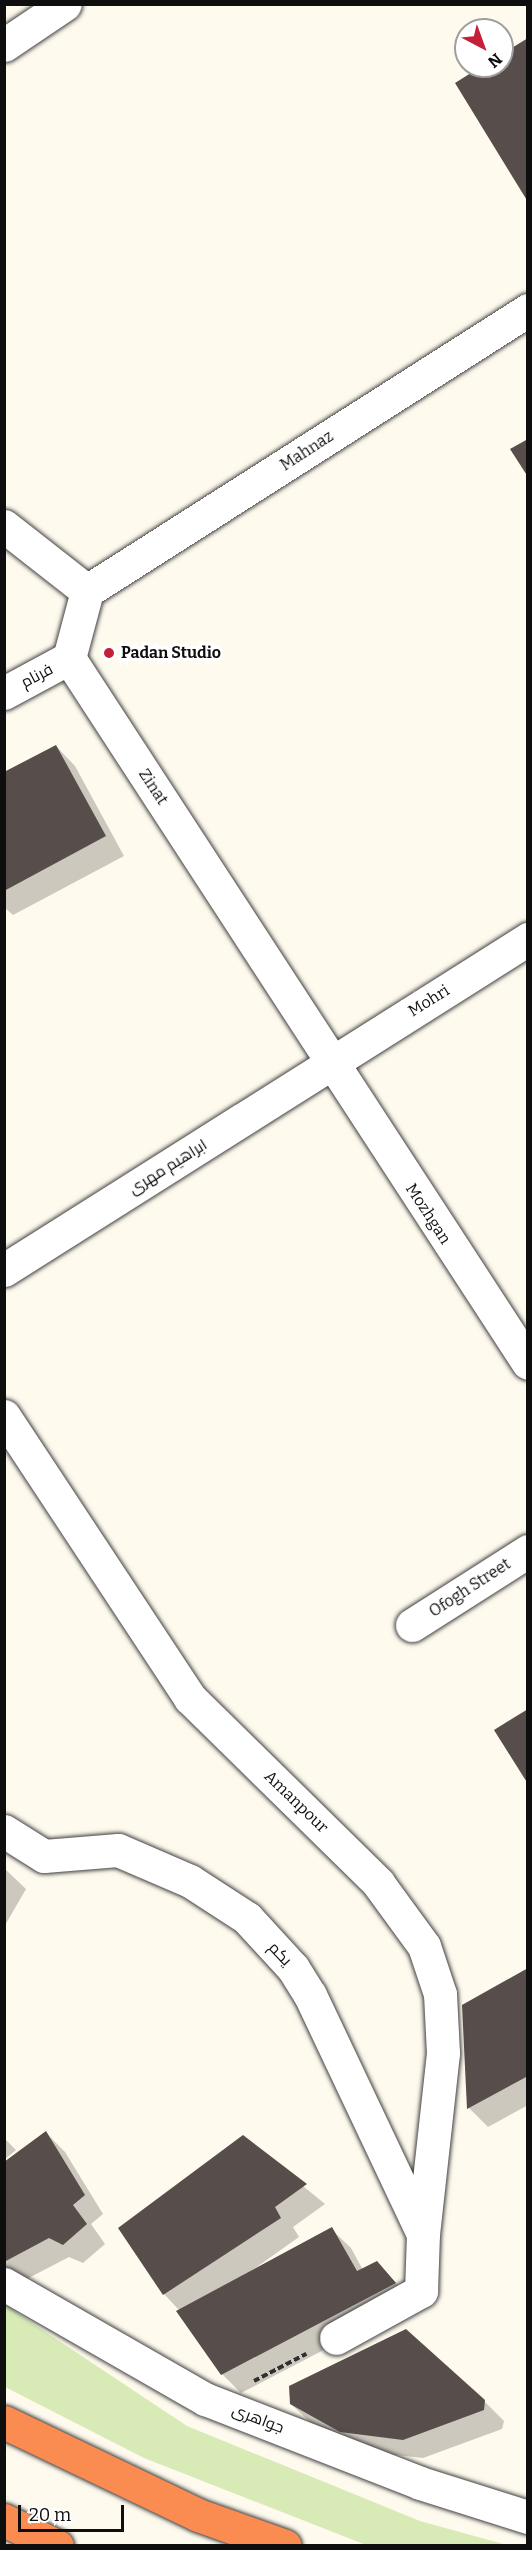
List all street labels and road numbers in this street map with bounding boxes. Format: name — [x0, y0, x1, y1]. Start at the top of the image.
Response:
street label: Mahnaz — [277, 427, 337, 475]
street label: فرنام — [18, 660, 56, 692]
street label: Zinat — [134, 765, 172, 809]
street label: Mohri — [405, 981, 453, 1021]
street label: ابراهیم مهری — [125, 1135, 211, 1199]
street label: Mozhgan — [401, 1180, 455, 1248]
street label: Ofogh Street — [426, 1555, 514, 1621]
street label: Amanpour — [260, 1767, 332, 1837]
street label: یکم — [264, 1938, 296, 1970]
street label: جواهری — [229, 2400, 287, 2438]

